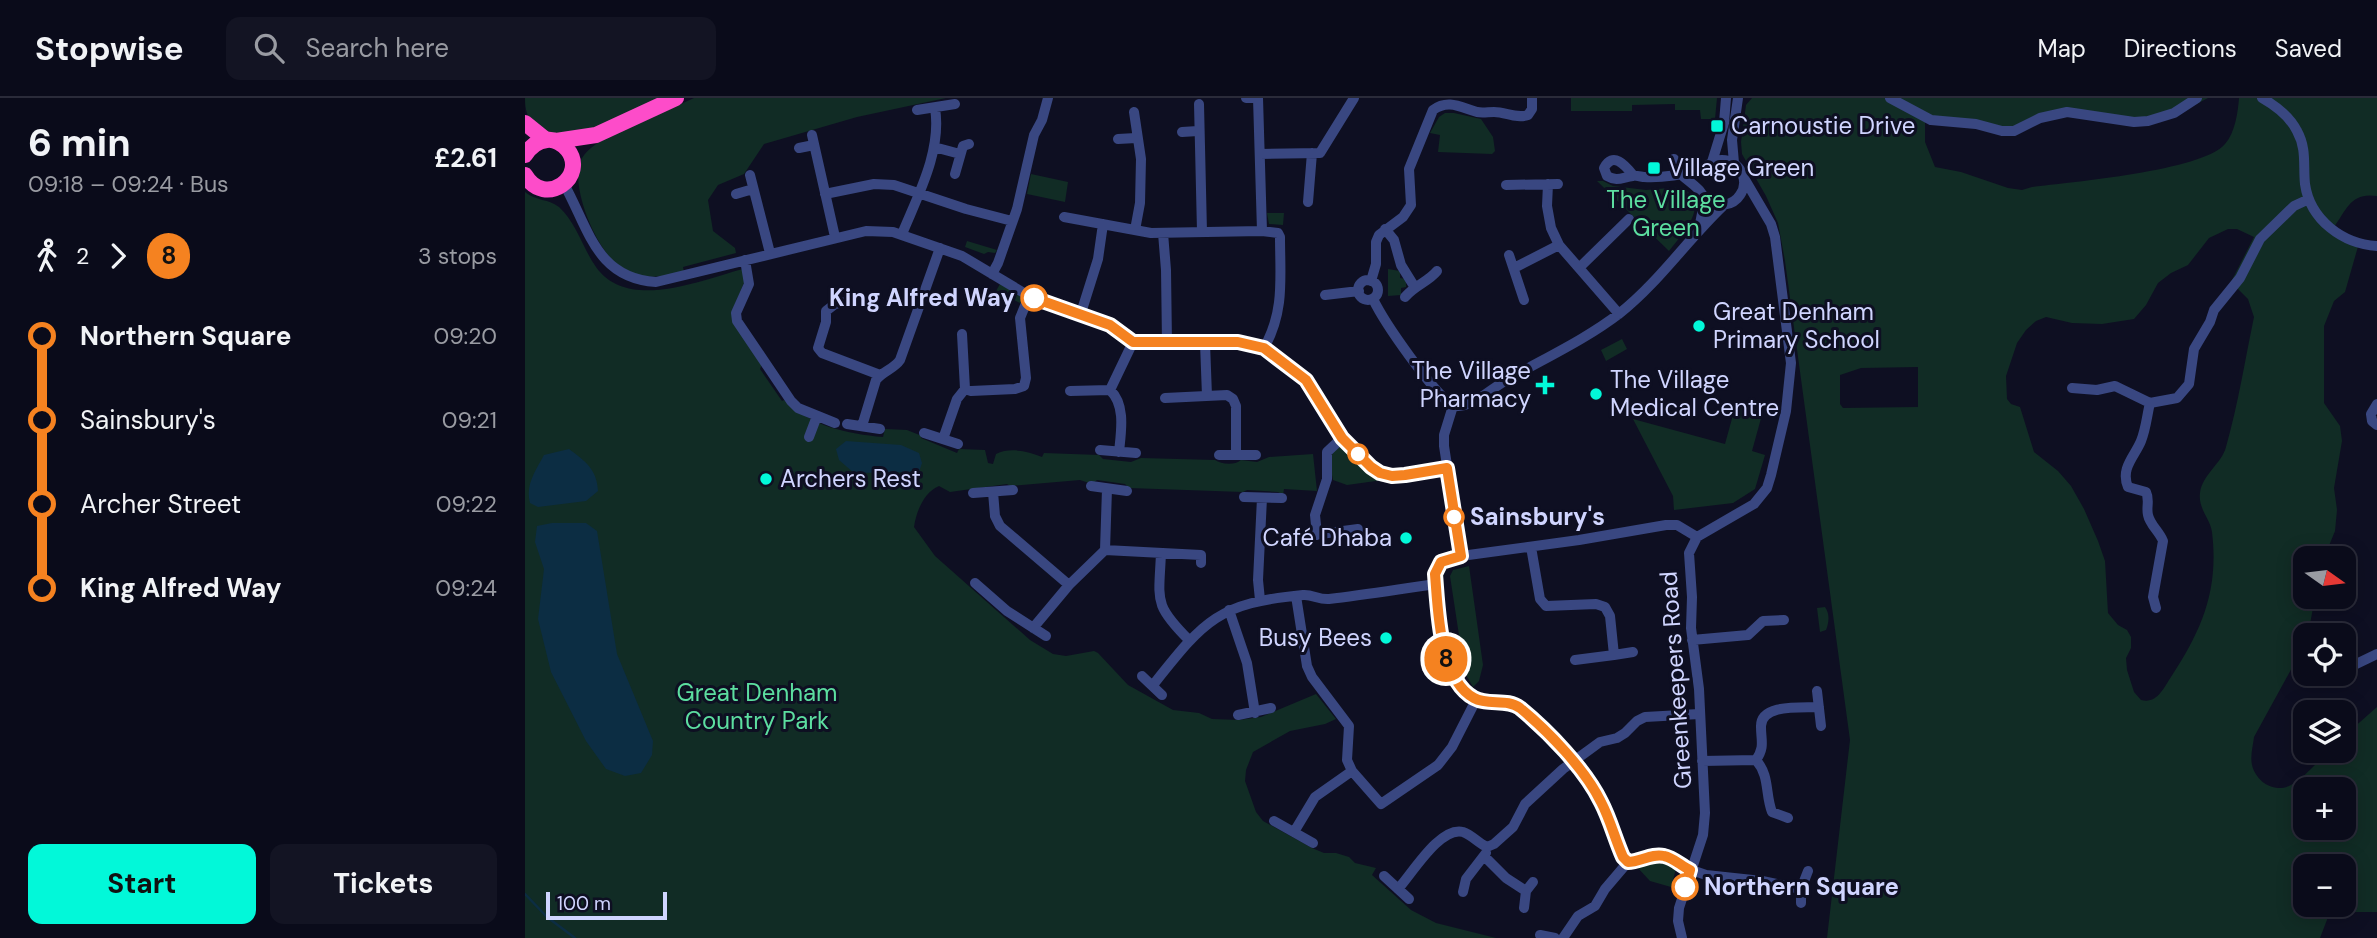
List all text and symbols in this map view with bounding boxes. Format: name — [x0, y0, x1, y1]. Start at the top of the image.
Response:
search box — [226, 17, 716, 80]
text: Stopwise — [35, 27, 184, 70]
icon: search — [250, 29, 288, 67]
text: Search here — [306, 31, 449, 65]
text: Map — [2038, 33, 2086, 64]
text: Directions — [2124, 33, 2237, 64]
text: Saved — [2275, 33, 2342, 64]
place label: Carnoustie Drive — [1731, 110, 1915, 141]
text: 6 min — [28, 118, 131, 168]
marker: Carnoustie Drive — [1709, 118, 1725, 134]
text: £2.61 — [434, 141, 497, 175]
place label: Village Green — [1668, 152, 1814, 183]
marker: Village Green — [1646, 160, 1662, 176]
text: 09:18 – 09:24 · Bus — [28, 169, 229, 199]
park label: The Village Green — [1606, 184, 1726, 243]
icon: walk — [28, 237, 66, 275]
icon: forward — [99, 237, 137, 275]
text: 8 — [161, 240, 176, 271]
text: 2 — [76, 241, 89, 271]
text: 3 stops — [418, 241, 497, 271]
place label: King Alfred Way — [829, 282, 1015, 313]
marker: King Alfred Way — [1021, 285, 1047, 311]
place label: Great Denham Primary School — [1713, 296, 1880, 355]
marker: Great Denham Primary School — [1691, 318, 1707, 334]
text: Northern Square — [80, 319, 291, 353]
text: 09:20 — [433, 321, 497, 351]
place label: The Village Pharmacy — [1412, 355, 1531, 414]
place label: The Village Medical Centre — [1610, 364, 1779, 423]
marker: The Village Pharmacy — [1537, 377, 1553, 393]
marker: The Village Medical Centre — [1588, 386, 1604, 402]
text: Sainsbury's — [80, 403, 216, 437]
text: 09:21 — [442, 405, 497, 435]
unlabelled marker — [1348, 444, 1368, 464]
place label: Archers Rest — [780, 463, 921, 494]
marker: Archers Rest — [758, 471, 774, 487]
text: Archer Street — [80, 487, 241, 521]
text: 09:22 — [436, 489, 497, 519]
place label: Sainsbury's — [1470, 501, 1605, 532]
marker: Sainsbury's — [1444, 507, 1464, 527]
place label: Café Dhaba — [1263, 522, 1392, 553]
marker: Café Dhaba — [1398, 530, 1414, 546]
north arrow — [2293, 546, 2355, 609]
map controls — [2293, 546, 2356, 917]
street label: Greenkeepers Road — [1652, 570, 1699, 790]
text: King Alfred Way — [80, 571, 281, 605]
text: 09:24 — [435, 573, 497, 603]
place label: Busy Bees — [1259, 622, 1372, 653]
button: locate — [2293, 623, 2356, 686]
marker: Busy Bees — [1378, 630, 1394, 646]
line badge: 8 — [1423, 636, 1469, 682]
text: 8 — [1438, 643, 1454, 674]
park label: Great Denham Country Park — [677, 677, 837, 736]
button: layers — [2293, 700, 2356, 763]
button: + — [2293, 777, 2356, 840]
button: Start — [28, 844, 256, 924]
button: Tickets — [270, 844, 497, 924]
button: − — [2293, 854, 2356, 917]
place label: Northern Square — [1704, 871, 1899, 902]
marker: Northern Square — [1672, 874, 1698, 900]
scale bar — [546, 889, 667, 921]
text: 100 m — [557, 891, 611, 916]

